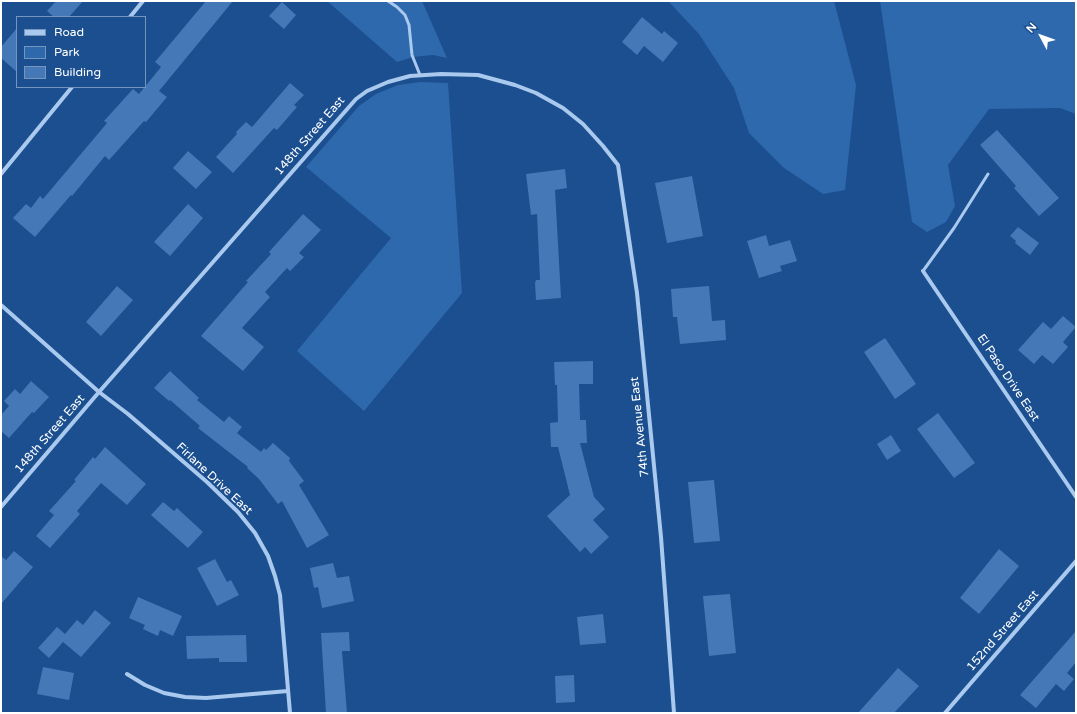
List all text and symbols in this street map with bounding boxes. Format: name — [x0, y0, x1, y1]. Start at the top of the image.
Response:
legend — [16, 16, 146, 88]
north arrow — [1021, 16, 1061, 56]
text: N — [1024, 20, 1039, 35]
text: Road — [54, 25, 84, 39]
text: Park — [54, 45, 80, 59]
text: Building — [54, 65, 101, 79]
street label: 148th Street East — [272, 94, 348, 178]
street label: El Paso Drive East — [974, 332, 1042, 424]
street label: 74th Avenue East — [628, 376, 652, 478]
street label: 148th Street East — [12, 392, 88, 476]
street label: Firlane Drive East — [173, 440, 255, 518]
street label: 152nd Street East — [964, 588, 1042, 674]

